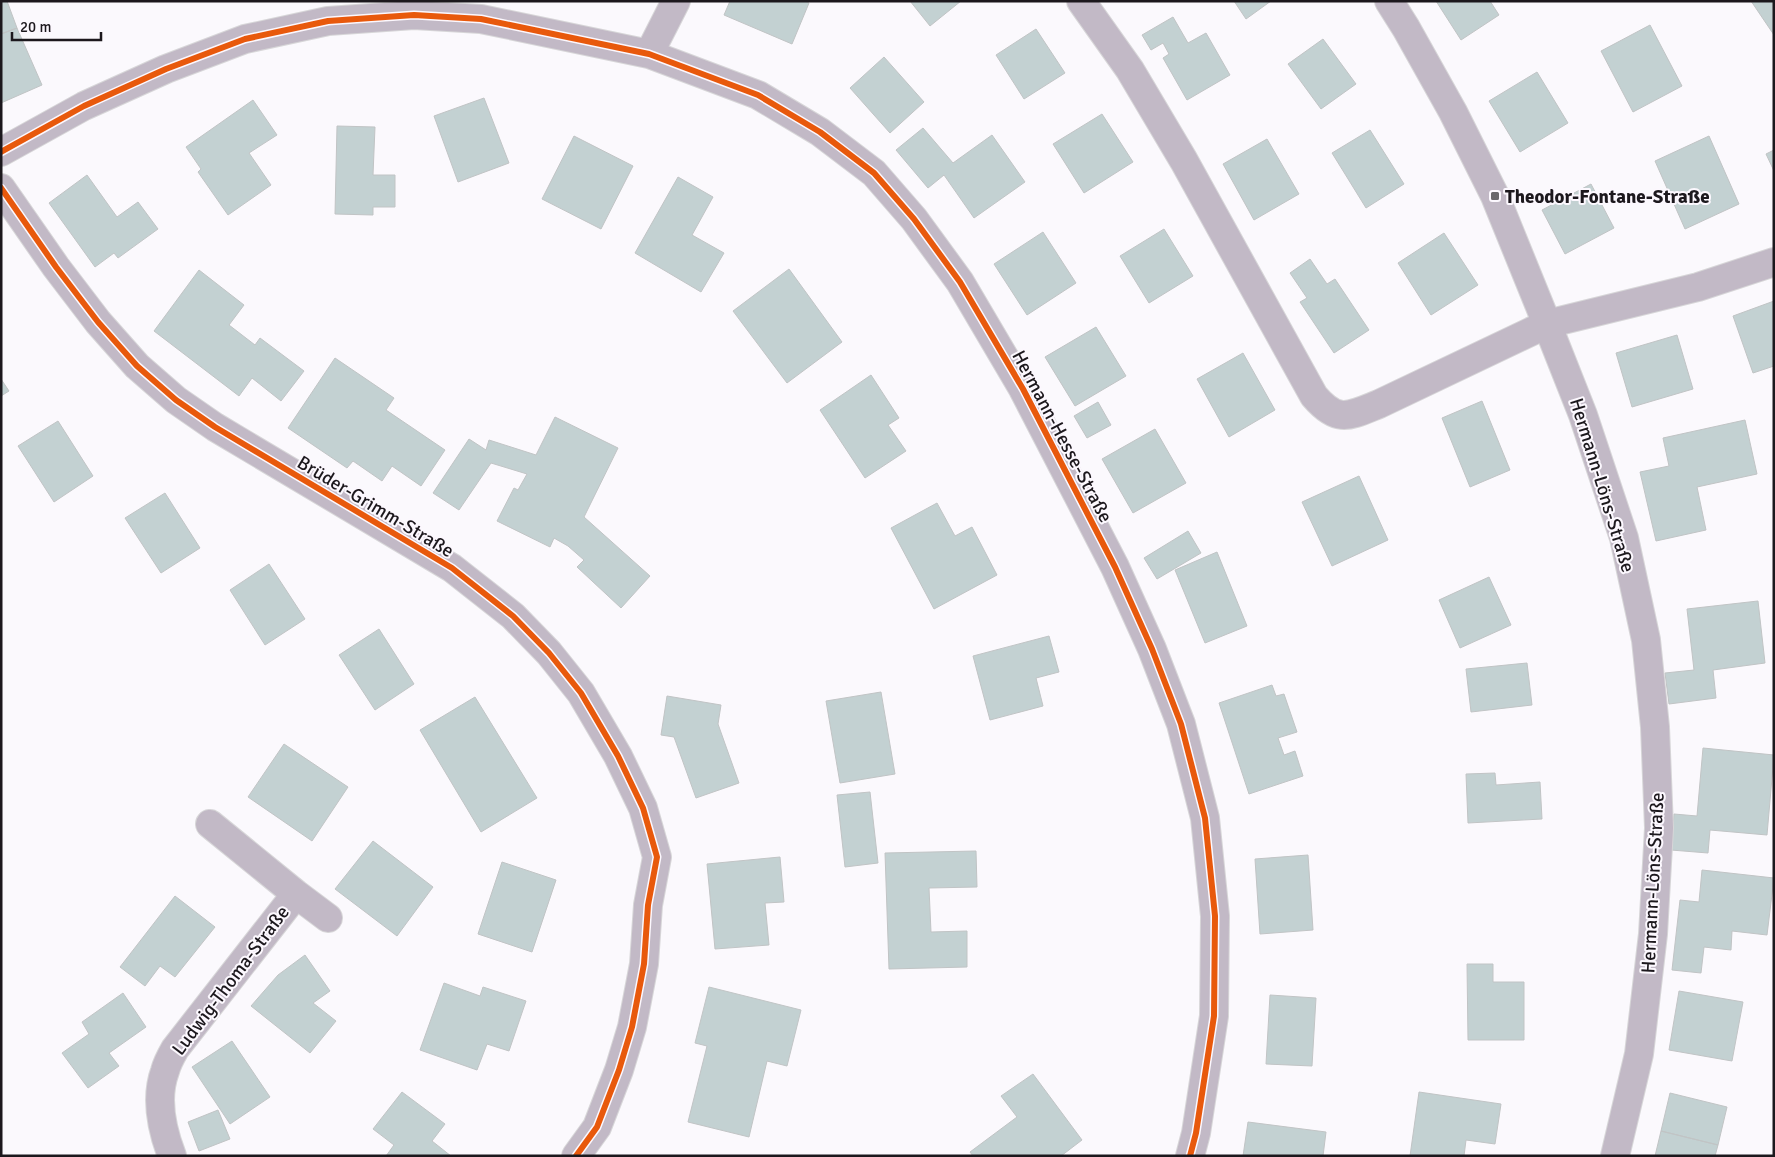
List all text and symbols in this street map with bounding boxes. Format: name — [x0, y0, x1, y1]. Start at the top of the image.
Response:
scale bar — [12, 10, 101, 42]
text: 20 m — [20, 18, 51, 36]
place label: Theodor-Fontane-Straße — [1505, 185, 1710, 209]
marker: Theodor-Fontane-Straße — [1489, 190, 1501, 202]
street label: Hermann-Hesse-Straße — [1007, 346, 1118, 527]
street label: Hermann-Löns-Straße — [1564, 395, 1640, 575]
street label: Brüder-Grimm-Straße — [293, 451, 458, 563]
street label: Hermann-Löns-Straße — [1636, 792, 1670, 974]
street label: Ludwig-Thoma-Straße — [167, 901, 295, 1060]

